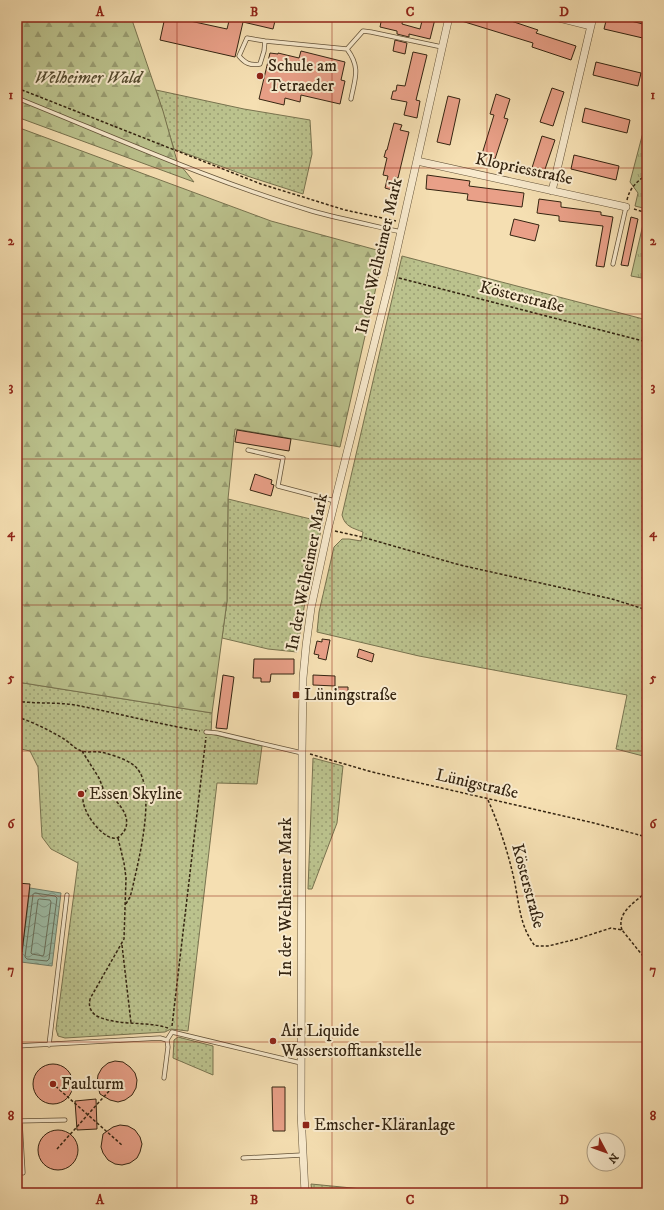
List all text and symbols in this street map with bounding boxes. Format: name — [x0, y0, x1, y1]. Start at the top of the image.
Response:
text: A — [95, 4, 105, 20]
text: B — [250, 4, 258, 20]
text: C — [406, 4, 415, 20]
text: D — [559, 4, 569, 20]
place label: Schule am Tetraeder — [268, 55, 337, 97]
park label: Welheimer Wald — [34, 67, 144, 89]
marker: Schule am Tetraeder — [255, 71, 265, 81]
text: 1 — [9, 87, 14, 103]
text: 1 — [651, 87, 656, 103]
street label: Klopriesstraße — [473, 148, 575, 190]
street label: In der Welheimer Mark — [350, 175, 408, 336]
text: 2 — [8, 233, 15, 249]
text: 2 — [650, 233, 657, 249]
street label: Kösterstraße — [477, 276, 567, 318]
text: 3 — [9, 379, 14, 395]
text: 3 — [651, 379, 656, 395]
street label: In der Welheimer Mark — [281, 491, 333, 652]
text: 4 — [6, 525, 15, 542]
text: 4 — [648, 525, 657, 542]
text: 5 — [7, 670, 15, 686]
text: 5 — [649, 670, 657, 686]
place label: Lüningstraße — [304, 684, 397, 706]
marker: Lüningstraße — [291, 690, 301, 700]
street label: Lünigstraße — [434, 764, 520, 804]
place label: Essen Skyline — [89, 783, 182, 805]
marker: Essen Skyline — [76, 789, 86, 799]
text: 6 — [8, 816, 16, 832]
text: 6 — [650, 816, 658, 832]
street label: In der Welheimer Mark — [275, 817, 297, 977]
street label: Kösterstraße — [506, 841, 550, 931]
text: 7 — [8, 962, 15, 978]
text: 7 — [650, 962, 657, 978]
place label: Air Liquide Wasserstofftankstelle — [280, 1020, 422, 1062]
marker: Air Liquide Wasserstofftankstelle — [268, 1036, 278, 1046]
place label: Faulturm — [61, 1073, 124, 1095]
marker: Faulturm — [48, 1079, 58, 1089]
text: 8 — [8, 1108, 15, 1124]
text: 8 — [650, 1108, 657, 1124]
place label: Emscher-Kläranlage — [314, 1114, 455, 1136]
marker: Emscher-Kläranlage — [301, 1120, 311, 1130]
north arrow — [586, 1132, 626, 1172]
text: N — [605, 1150, 621, 1166]
text: A — [95, 1192, 105, 1208]
text: B — [250, 1192, 258, 1208]
text: C — [406, 1192, 415, 1208]
text: D — [559, 1192, 569, 1208]

